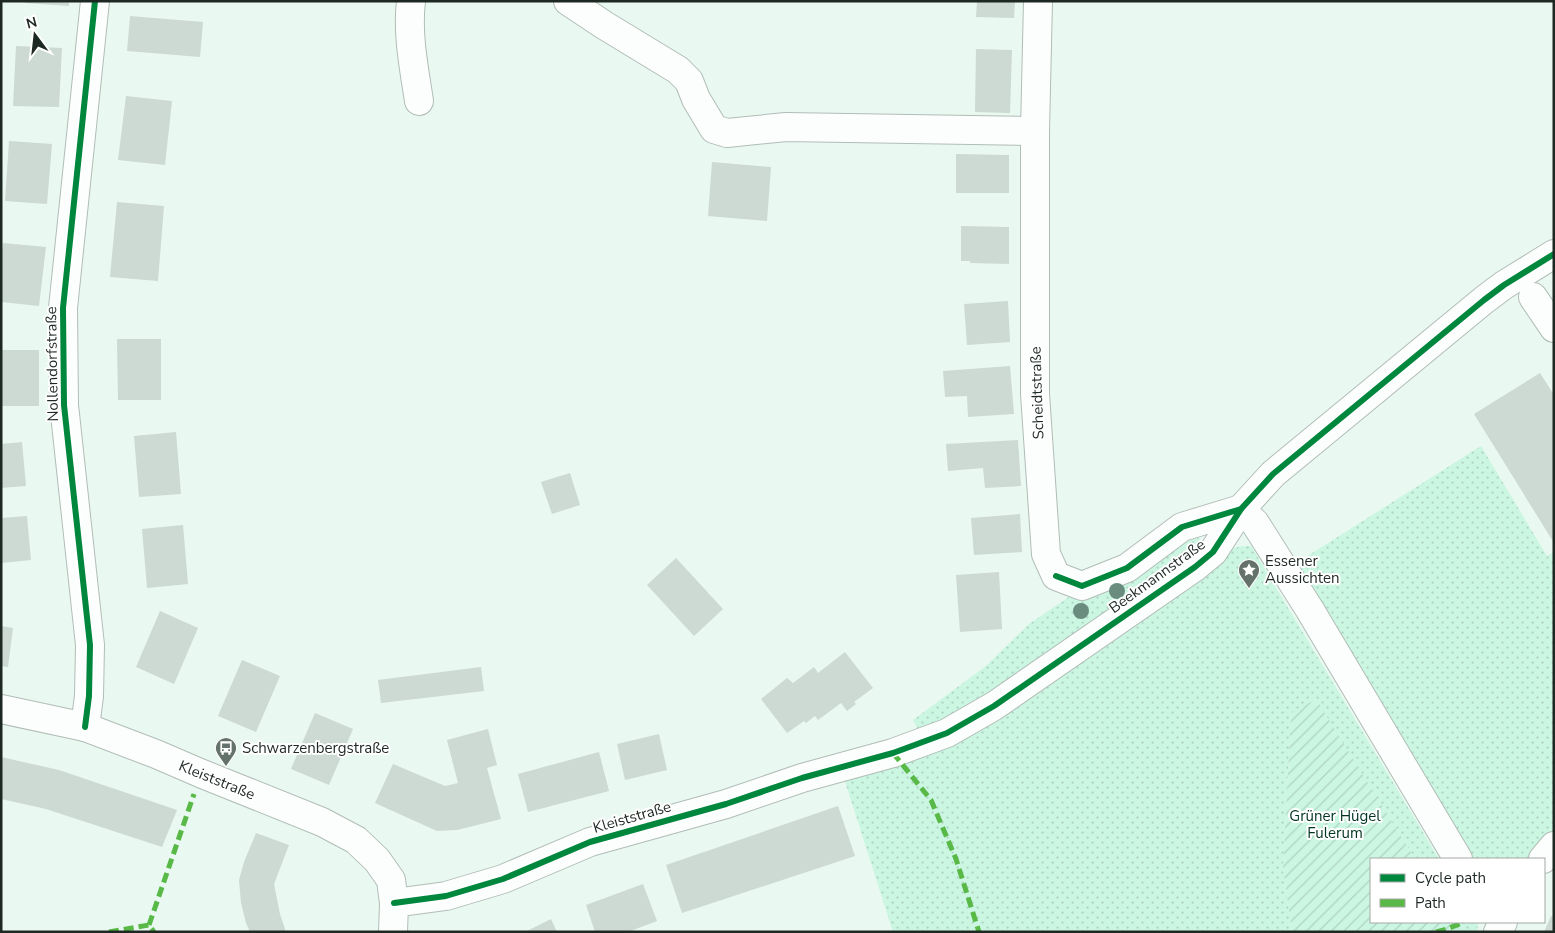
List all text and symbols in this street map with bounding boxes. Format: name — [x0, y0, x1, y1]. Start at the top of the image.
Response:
north arrow — [10, 10, 60, 60]
text: N — [24, 12, 39, 33]
street label: Nollendorfstraße — [41, 306, 63, 422]
street label: Scheidtstraße — [1025, 346, 1049, 440]
street label: Beekmannstraße — [1105, 534, 1209, 618]
place label: Essener Aussichten — [1265, 551, 1339, 588]
place icon: Essener Aussichten — [1237, 558, 1261, 589]
bus stop icon: Schwarzenbergstraße — [214, 736, 238, 767]
place label: Schwarzenbergstraße — [242, 738, 389, 758]
street label: Kleiststraße — [176, 756, 258, 804]
street label: Kleiststraße — [591, 796, 673, 838]
park label: Grüner Hügel Fulerum — [1289, 806, 1381, 843]
legend — [1370, 858, 1545, 923]
text: Cycle path — [1415, 868, 1486, 888]
text: Path — [1415, 893, 1446, 913]

